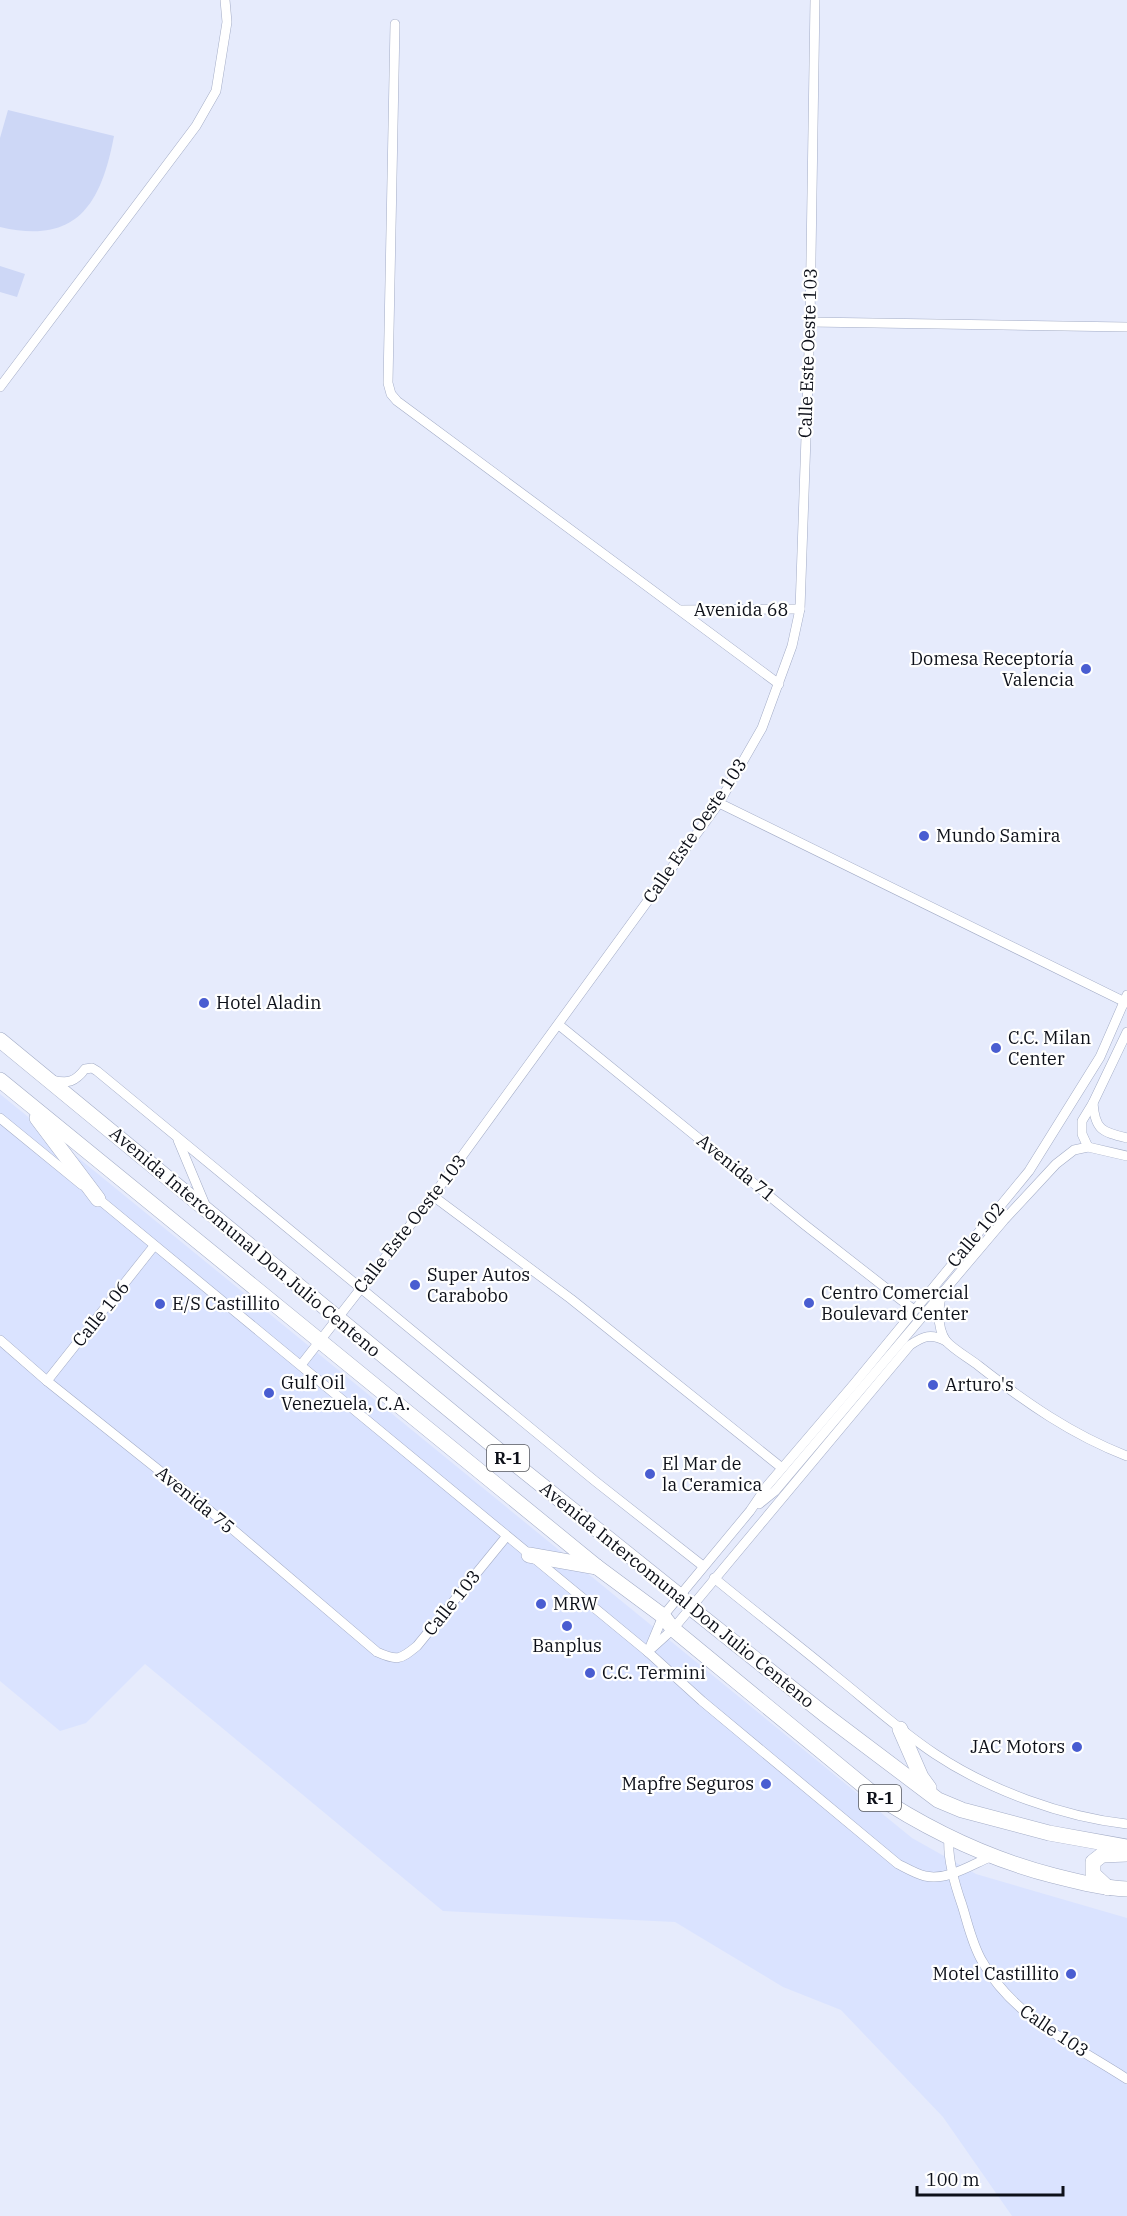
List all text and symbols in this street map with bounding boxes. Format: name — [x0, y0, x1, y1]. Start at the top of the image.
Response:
street label: Calle Este Oeste 103 — [793, 268, 822, 438]
street label: Avenida 68 — [694, 598, 788, 621]
place label: Domesa Receptoría Valencia — [910, 647, 1074, 691]
marker: Domesa Receptoría Valencia — [1079, 662, 1093, 676]
street label: Calle Este Oeste 103 — [637, 754, 752, 908]
place label: Mundo Samira — [936, 824, 1061, 847]
marker: Mundo Samira — [917, 829, 931, 843]
place label: Hotel Aladin — [216, 991, 321, 1014]
marker: Hotel Aladin — [197, 996, 211, 1010]
place label: C.C. Milan Center — [1008, 1026, 1091, 1070]
marker: C.C. Milan Center — [989, 1041, 1003, 1055]
street label: Avenida Intercomunal Don Julio Centeno — [105, 1121, 386, 1362]
street label: Avenida 71 — [692, 1129, 780, 1206]
street label: Calle Este Oeste 103 — [348, 1150, 471, 1298]
street label: Calle 102 — [942, 1197, 1010, 1272]
place label: Super Autos Carabobo — [427, 1263, 530, 1307]
street label: Calle 106 — [67, 1276, 134, 1351]
marker: Super Autos Carabobo — [408, 1278, 422, 1292]
place label: Centro Comercial Boulevard Center — [821, 1281, 969, 1325]
place label: E/S Castillito — [172, 1292, 280, 1315]
marker: Centro Comercial Boulevard Center — [802, 1296, 816, 1310]
marker: E/S Castillito — [153, 1297, 167, 1311]
place label: Gulf Oil Venezuela, C.A. — [281, 1371, 410, 1415]
place label: Arturo's — [945, 1373, 1014, 1396]
marker: Arturo's — [926, 1378, 940, 1392]
marker: Gulf Oil Venezuela, C.A. — [262, 1386, 276, 1400]
road number: R-1 — [487, 1445, 529, 1471]
place label: El Mar de la Ceramica — [662, 1452, 762, 1496]
street label: Avenida 75 — [151, 1461, 239, 1538]
marker: El Mar de la Ceramica — [643, 1467, 657, 1481]
street label: Avenida Intercomunal Don Julio Centeno — [535, 1477, 819, 1713]
street label: Calle 103 — [418, 1565, 485, 1640]
place label: MRW — [553, 1592, 598, 1615]
marker: MRW — [534, 1597, 548, 1611]
marker: Banplus — [560, 1619, 574, 1633]
place label: Banplus — [532, 1634, 602, 1657]
place label: C.C. Termini — [602, 1661, 706, 1684]
marker: C.C. Termini — [583, 1666, 597, 1680]
place label: JAC Motors — [970, 1735, 1065, 1758]
marker: JAC Motors — [1070, 1740, 1084, 1754]
place label: Mapfre Seguros — [621, 1772, 754, 1795]
marker: Mapfre Seguros — [759, 1777, 773, 1791]
road number: R-1 — [859, 1785, 901, 1811]
place label: Motel Castillito — [933, 1962, 1059, 1985]
marker: Motel Castillito — [1064, 1967, 1078, 1981]
street label: Calle 103 — [1015, 1999, 1093, 2062]
scale bar — [917, 2159, 1062, 2197]
text: 100 m — [926, 2168, 980, 2191]

